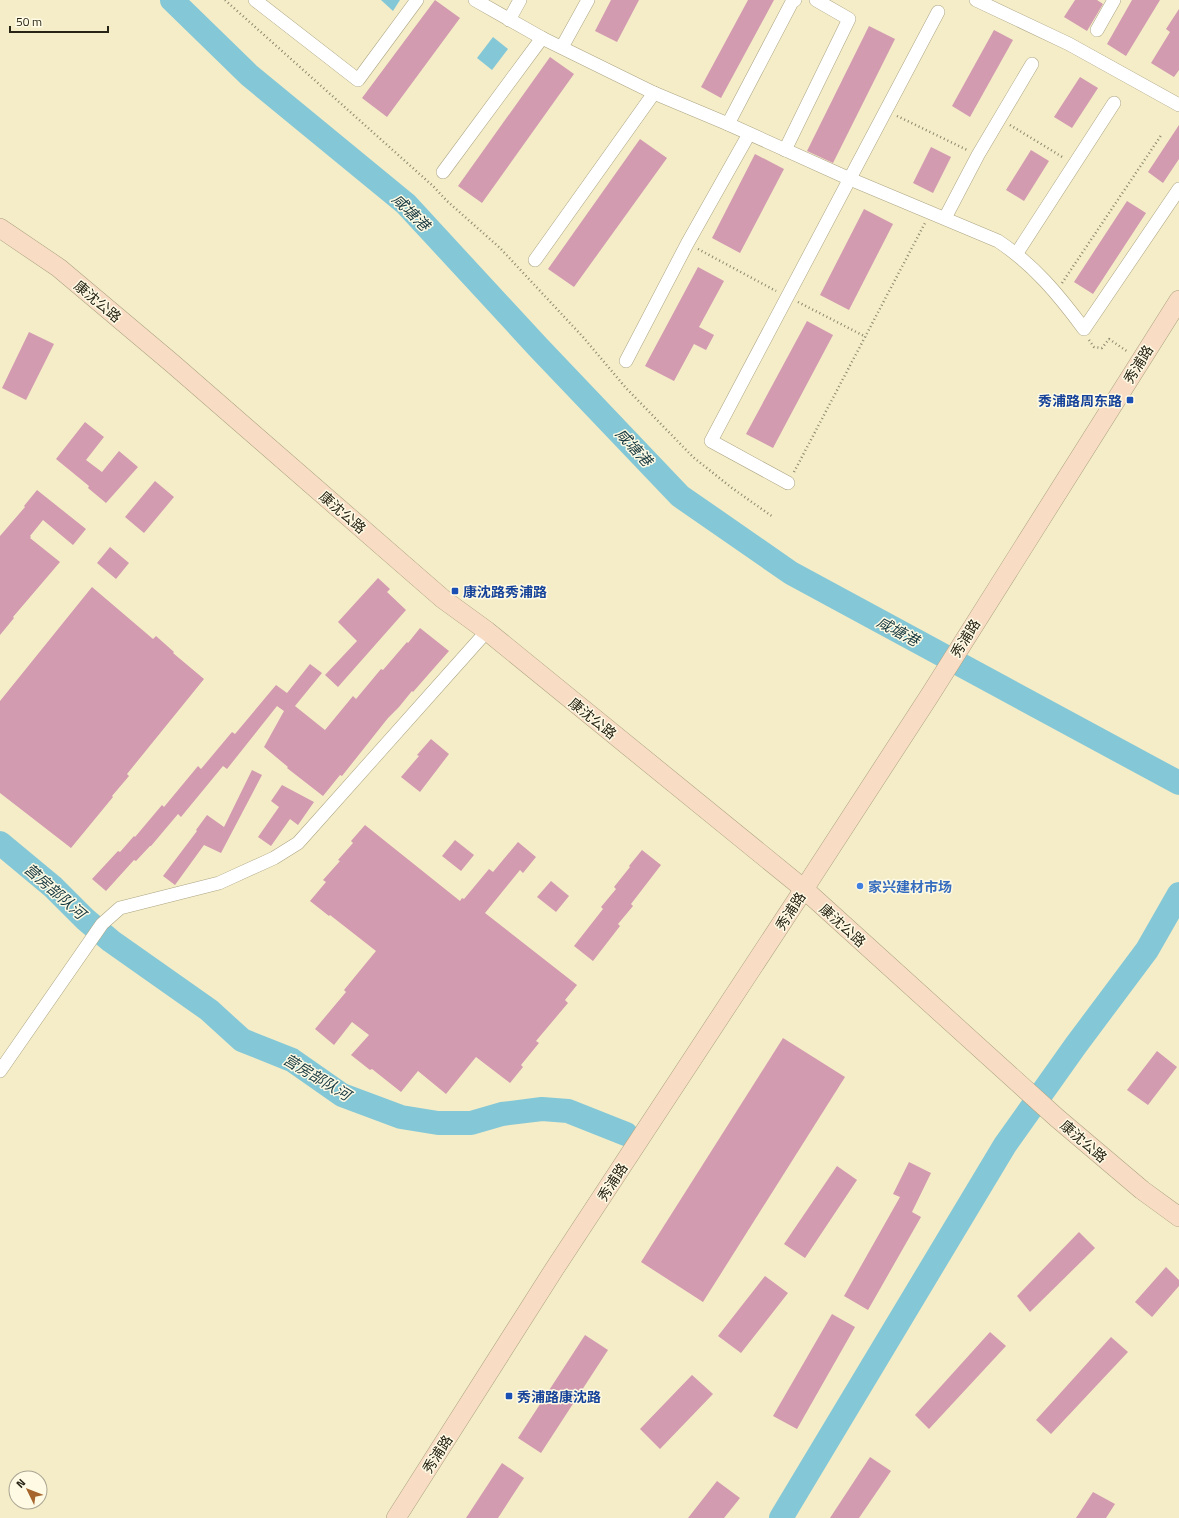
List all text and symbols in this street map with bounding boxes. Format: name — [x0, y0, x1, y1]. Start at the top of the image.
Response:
scale bar — [10, 8, 108, 34]
text: 50 m — [16, 12, 42, 31]
water label: 咸塘港 — [387, 188, 437, 237]
street label: 康沈公路 — [70, 275, 126, 327]
street label: 秀浦路 — [1118, 341, 1158, 387]
place label: 秀浦路周东路 — [1038, 390, 1122, 411]
marker: 秀浦路周东路 — [1125, 395, 1135, 405]
water label: 咸塘港 — [610, 423, 659, 473]
street label: 康沈公路 — [315, 486, 371, 538]
place label: 康沈路秀浦路 — [463, 581, 547, 602]
marker: 康沈路秀浦路 — [450, 586, 460, 596]
water label: 咸塘港 — [873, 610, 925, 653]
street label: 秀浦路 — [945, 615, 985, 661]
street label: 康沈公路 — [565, 692, 621, 744]
water label: 营房部队河 — [19, 858, 93, 926]
place label: 家兴建材市场 — [868, 876, 952, 897]
marker: 家兴建材市场 — [855, 881, 865, 891]
street label: 秀浦路 — [770, 888, 810, 934]
street label: 康沈公路 — [815, 898, 871, 952]
water label: 营房部队河 — [279, 1048, 358, 1108]
street label: 康沈公路 — [1056, 1115, 1112, 1167]
street label: 秀浦路 — [592, 1159, 632, 1205]
place label: 秀浦路康沈路 — [517, 1386, 601, 1407]
marker: 秀浦路康沈路 — [504, 1391, 514, 1401]
street label: 秀浦路 — [417, 1431, 457, 1477]
north arrow — [8, 1470, 48, 1510]
text: N — [12, 1475, 29, 1491]

